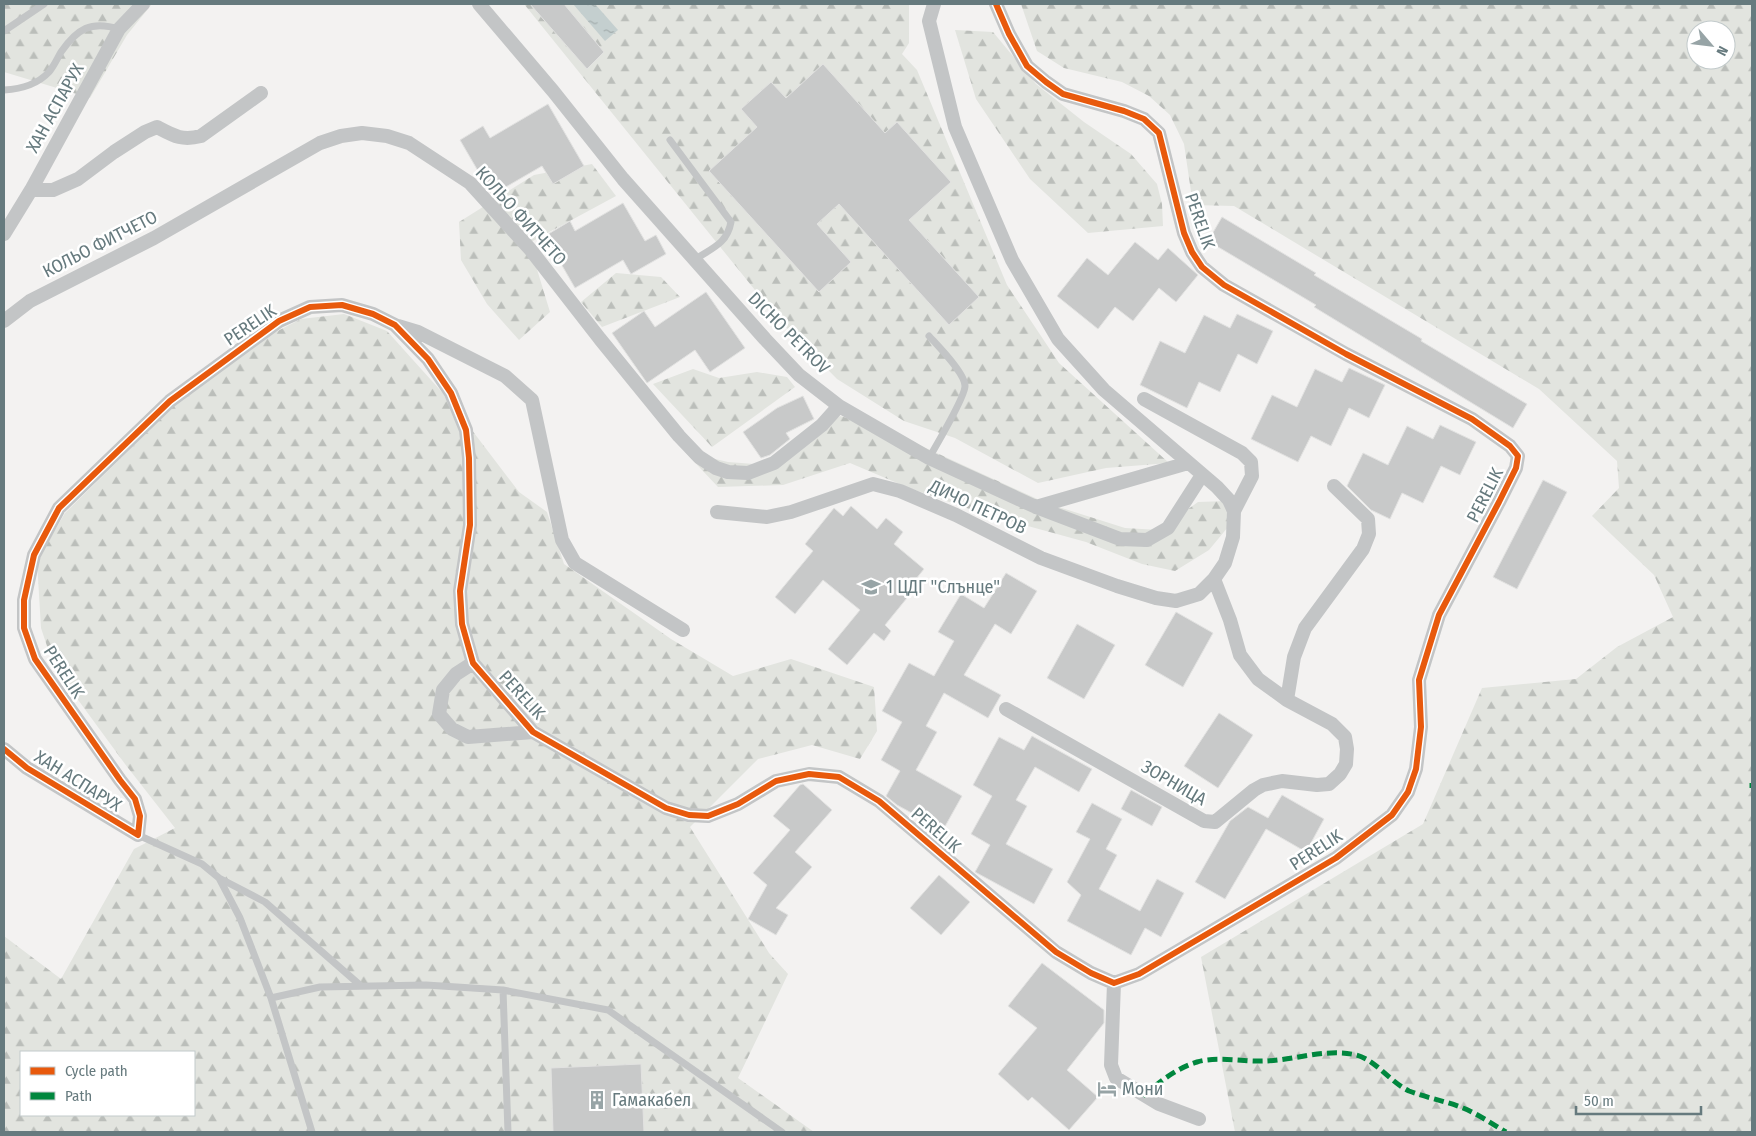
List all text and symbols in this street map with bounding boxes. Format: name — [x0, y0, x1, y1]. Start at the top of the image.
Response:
north arrow — [1686, 20, 1736, 70]
text: N — [1713, 43, 1732, 59]
street label: ХАН АСПАРУХ — [21, 59, 89, 157]
street label: КОЛЬО ФИТЧЕТО — [471, 162, 571, 270]
street label: PERELIK — [1180, 190, 1220, 253]
street label: КОЛЬО ФИТЧЕТО — [39, 206, 161, 282]
street label: DICHO PETROV — [743, 287, 835, 379]
street label: PERELIK — [220, 299, 281, 350]
street label: PERELIK — [1462, 464, 1508, 526]
street label: ДИЧО ПЕТРОВ — [925, 475, 1030, 539]
school or university icon: 1 ЦДГ "Слънце" — [860, 576, 882, 598]
place label: 1 ЦДГ "Слънце" — [886, 576, 1000, 598]
street label: PERELIK — [39, 642, 89, 703]
street label: PERELIK — [494, 666, 550, 724]
street label: ХАН АСПАРУХ — [30, 746, 126, 817]
street label: ЗОРНИЦА — [1138, 756, 1211, 811]
street label: PERELIK — [907, 803, 966, 858]
street label: PERELIK — [1286, 825, 1347, 875]
legend — [20, 1051, 195, 1116]
text: Cycle path — [65, 1062, 128, 1080]
hotel icon: Мони — [1096, 1078, 1118, 1100]
place label: Мони — [1122, 1078, 1164, 1100]
scale bar — [1576, 1084, 1701, 1116]
text: Path — [65, 1087, 92, 1105]
building icon: Гамакабел — [586, 1089, 608, 1111]
place label: Гамакабел — [612, 1089, 691, 1111]
text: 50 m — [1584, 1092, 1614, 1110]

